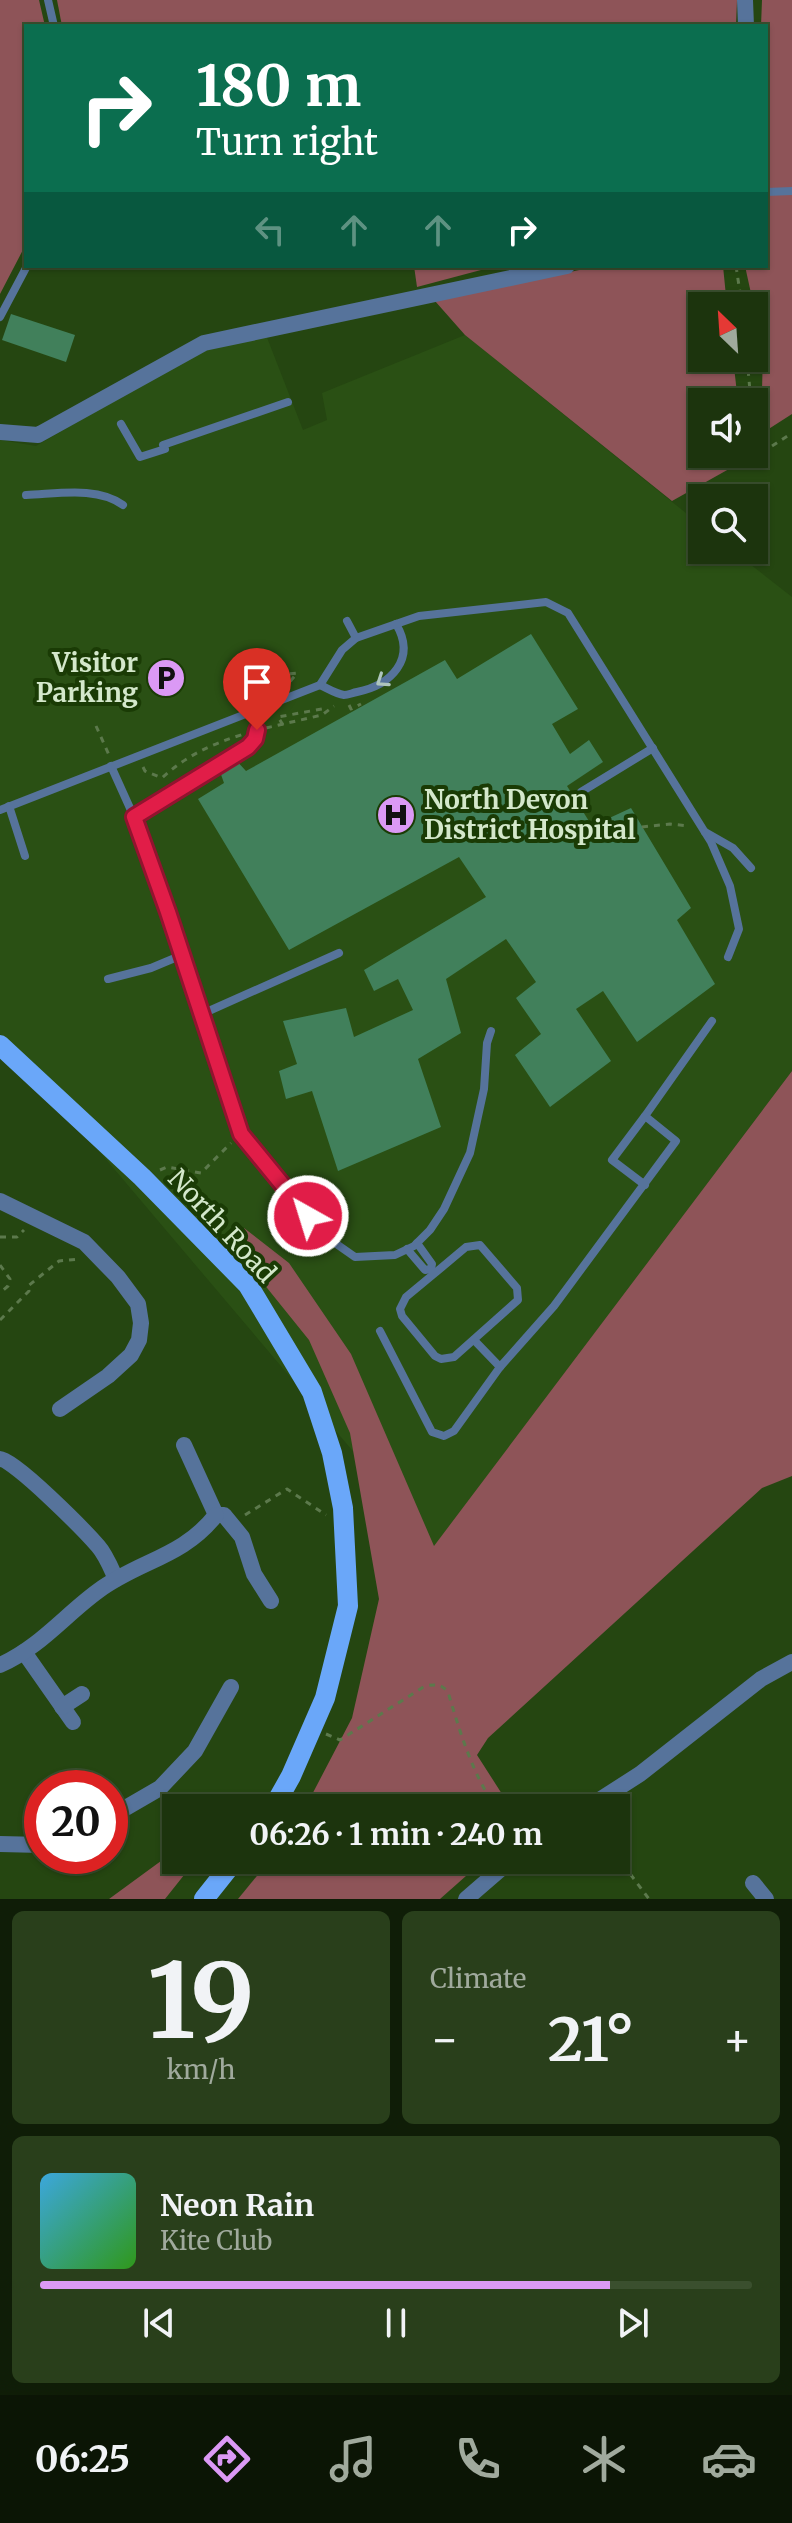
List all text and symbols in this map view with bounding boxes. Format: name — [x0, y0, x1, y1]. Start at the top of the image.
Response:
text: 180 m — [196, 51, 361, 121]
icon: right — [64, 56, 168, 160]
text: Turn right — [196, 120, 378, 165]
icon: left — [248, 208, 292, 252]
icon: ahead — [332, 208, 376, 252]
icon: ahead — [416, 208, 460, 252]
icon: right — [500, 208, 544, 252]
north arrow — [688, 292, 768, 372]
map controls — [688, 292, 768, 564]
button: sound — [688, 388, 768, 468]
button: search — [688, 484, 768, 564]
place label: Visitor Parking — [36, 646, 138, 709]
pin — [223, 648, 291, 730]
parking icon: Visitor Parking — [145, 657, 187, 699]
icon: arrive — [235, 660, 279, 704]
one-way arrow — [377, 671, 391, 686]
place label: North Devon District Hospital — [424, 783, 636, 846]
hospital icon: North Devon District Hospital — [375, 794, 417, 836]
street label: North Road — [161, 1162, 283, 1289]
position arrow — [266, 1174, 350, 1258]
speed limit sign: 20 — [24, 1770, 128, 1874]
text: 06:26 · 1 min · 240 m — [249, 1815, 543, 1853]
text: 19 — [147, 1936, 255, 2066]
text: Climate — [430, 1962, 526, 1995]
text: 21° — [548, 2002, 634, 2077]
text: − — [430, 2012, 459, 2067]
text: + — [723, 2012, 752, 2067]
text: km/h — [167, 2053, 235, 2086]
text: Neon Rain — [160, 2186, 314, 2224]
text: Kite Club — [160, 2224, 272, 2257]
icon: previous — [137, 2301, 181, 2345]
icon: pause — [374, 2301, 418, 2345]
icon: next — [611, 2301, 655, 2345]
icon: directions — [199, 2431, 255, 2487]
icon: music — [325, 2431, 381, 2487]
icon: phone — [450, 2431, 506, 2487]
icon: climate — [576, 2431, 632, 2487]
icon: car — [701, 2431, 757, 2487]
text: 06:25 — [35, 2437, 130, 2482]

